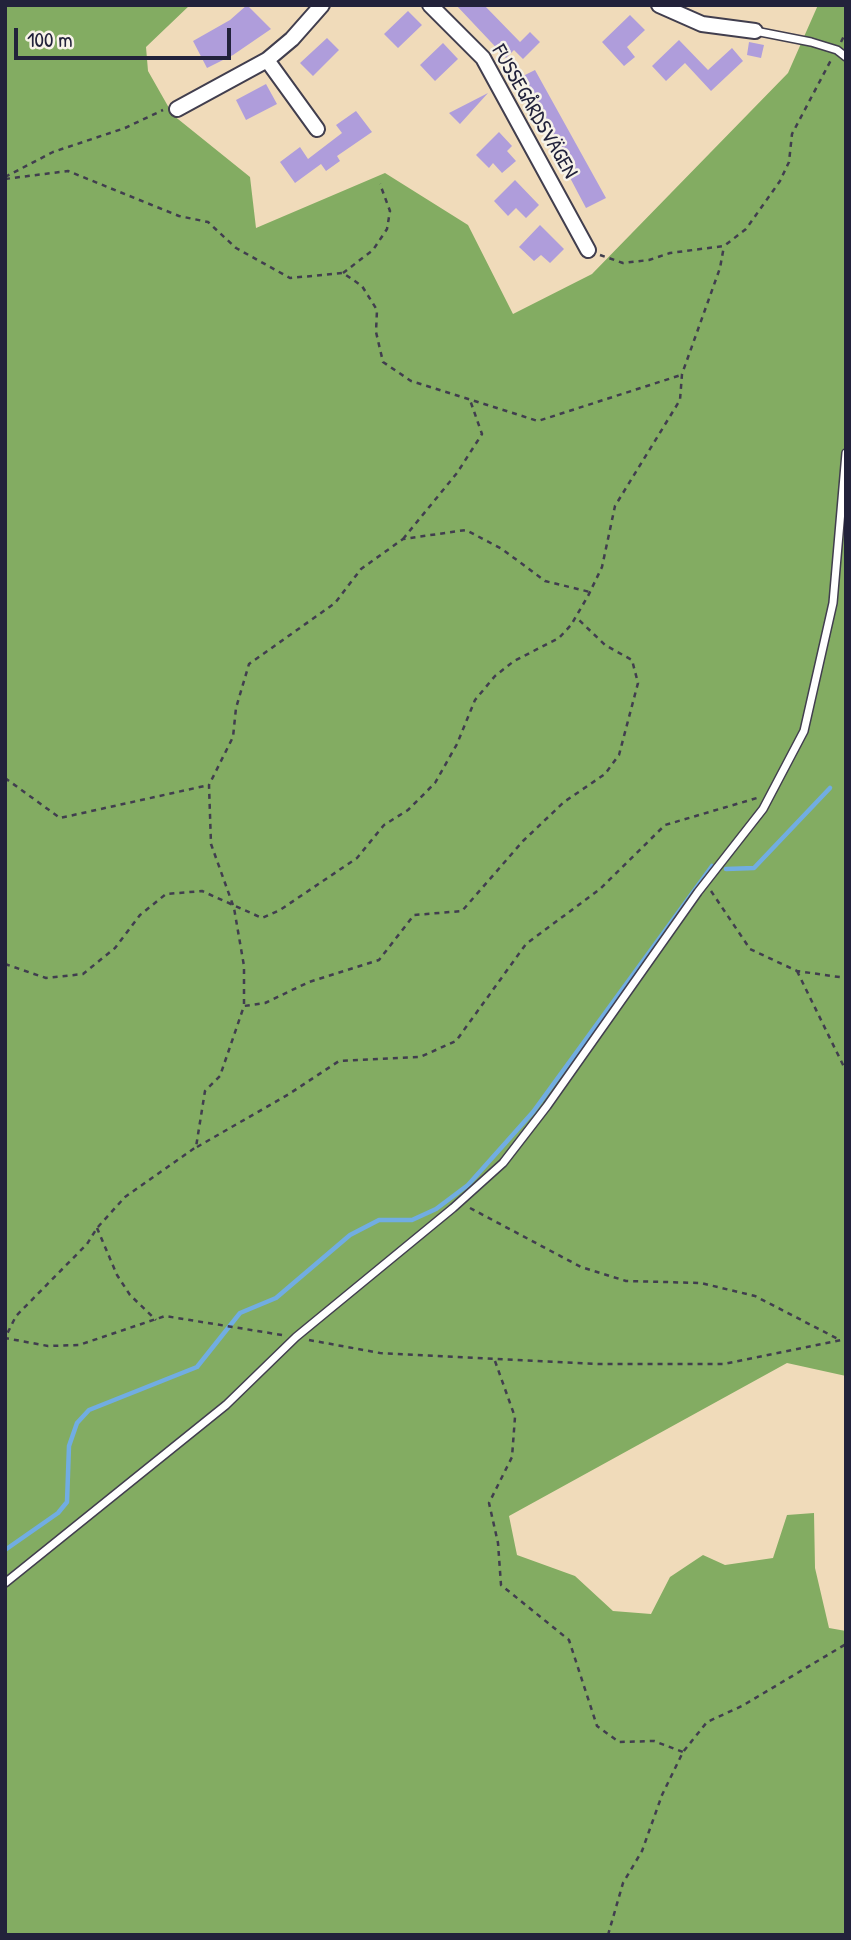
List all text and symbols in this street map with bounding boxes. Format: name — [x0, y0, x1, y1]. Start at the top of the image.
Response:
scale bar — [18, 14, 234, 58]
text: 100 m — [27, 25, 73, 54]
street label: FUSSEGÅRDSVÄGEN — [486, 41, 582, 183]

